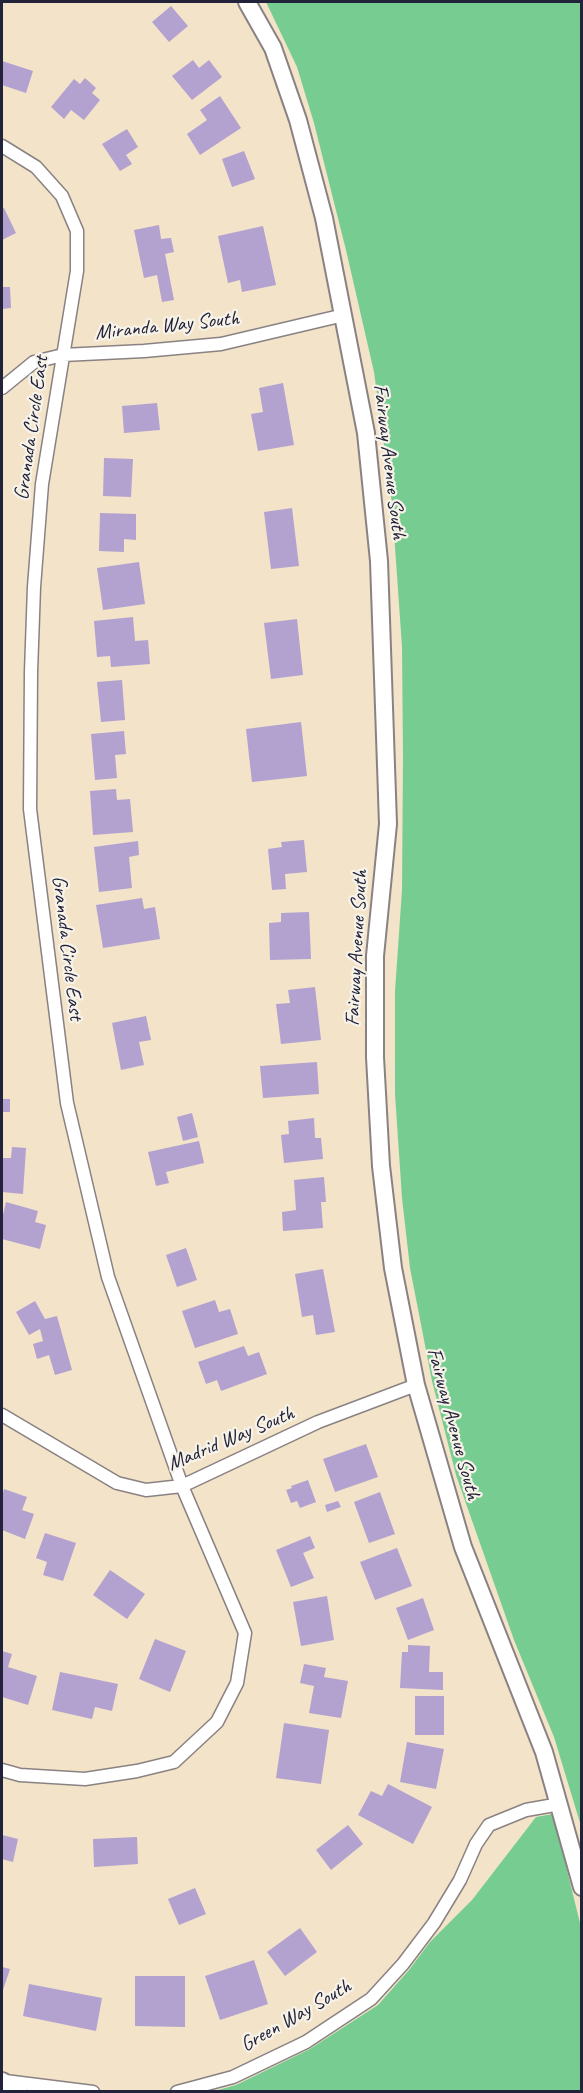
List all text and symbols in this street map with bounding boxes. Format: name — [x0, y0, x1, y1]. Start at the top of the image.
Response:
street label: Miranda Way South — [94, 306, 240, 346]
street label: Granada Circle East — [9, 354, 55, 502]
street label: Fairway Avenue South — [367, 383, 411, 541]
street label: Fairway Avenue South — [340, 869, 374, 1027]
street label: Granada Circle East — [46, 874, 88, 1022]
street label: Fairway Avenue South — [421, 1345, 485, 1503]
street label: Madrid Way South — [164, 1401, 298, 1477]
street label: Green Way South — [236, 1974, 356, 2058]

